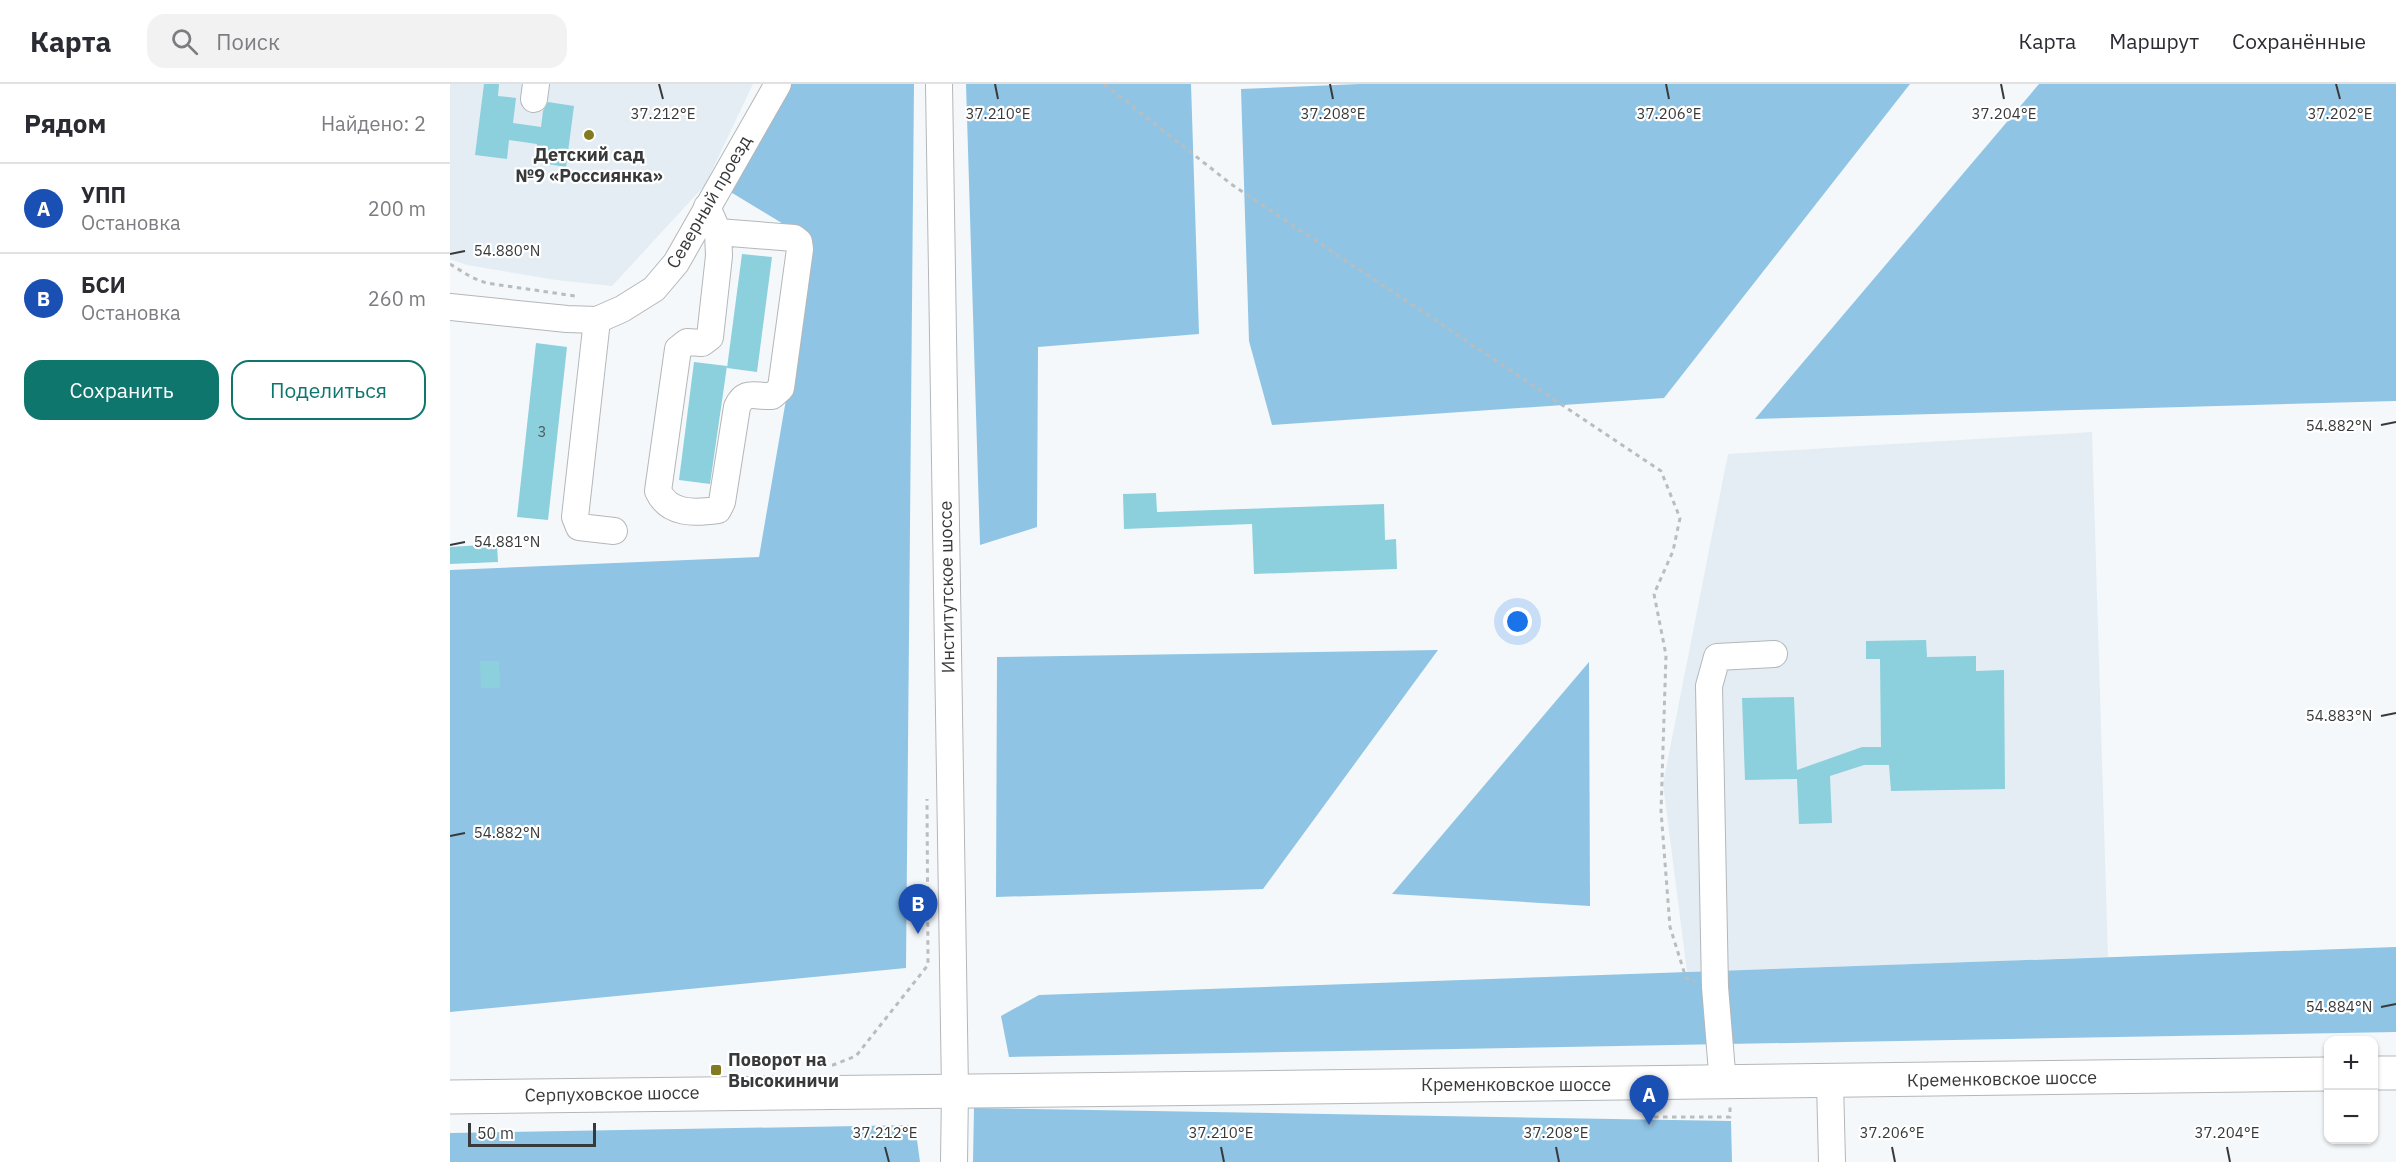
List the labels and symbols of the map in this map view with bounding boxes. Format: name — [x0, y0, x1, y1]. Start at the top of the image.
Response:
text: 37.212°E — [631, 104, 695, 123]
text: 37.210°E — [966, 104, 1030, 123]
text: 37.208°E — [1301, 104, 1365, 123]
text: 37.206°E — [1637, 104, 1701, 123]
text: 37.204°E — [1972, 104, 2036, 123]
text: 37.202°E — [2308, 104, 2372, 123]
marker: Детcкий сад №9 «Россиянка» — [582, 128, 596, 142]
street label: Северный проезд — [661, 131, 756, 273]
place label: Детcкий сад №9 «Россиянка» — [515, 143, 663, 187]
text: 54.880°N — [474, 241, 540, 260]
text: 54.882°N — [2306, 416, 2372, 435]
house number: 3 — [537, 422, 547, 441]
street label: Институтское шоссе — [933, 500, 960, 674]
text: 54.881°N — [474, 532, 540, 551]
your location — [1503, 607, 1532, 636]
text: 54.883°N — [2306, 706, 2372, 725]
text: 54.882°N — [474, 823, 540, 842]
pin: B — [898, 884, 938, 934]
text: 54.884°N — [2306, 997, 2372, 1016]
place label: Поворот на Высокиничи — [728, 1048, 839, 1092]
marker: Поворот на Высокиничи — [709, 1063, 723, 1077]
street label: Кременковское шоссе — [1907, 1065, 2097, 1092]
street label: Кременковское шоссе — [1421, 1073, 1611, 1096]
pin: A — [1630, 1076, 1668, 1125]
street label: Серпуховское шоссе — [524, 1080, 700, 1107]
scale bar — [468, 1120, 596, 1148]
text: 37.212°E — [853, 1123, 917, 1142]
text: 37.210°E — [1189, 1123, 1253, 1142]
text: 37.208°E — [1524, 1123, 1588, 1142]
text: 37.206°E — [1860, 1123, 1924, 1142]
text: 37.204°E — [2195, 1123, 2259, 1142]

